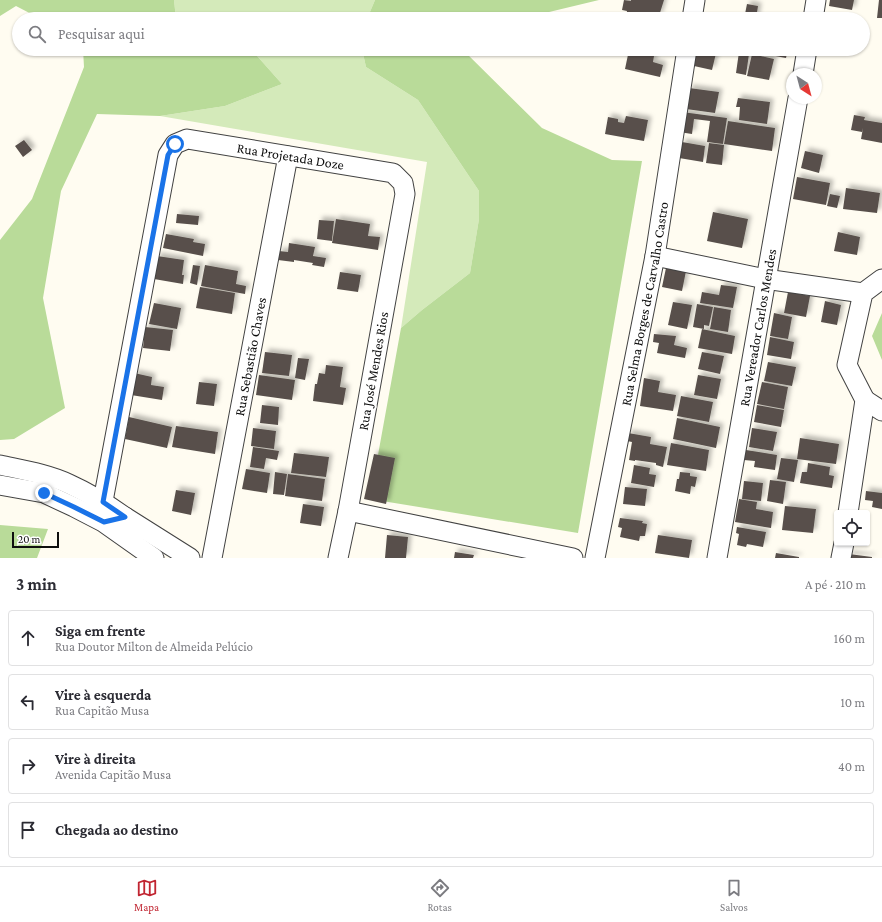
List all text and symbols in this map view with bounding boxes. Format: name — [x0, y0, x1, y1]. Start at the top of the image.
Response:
search box — [12, 12, 870, 56]
icon: search — [26, 23, 48, 45]
text: Pesquisar aqui — [58, 26, 145, 42]
north arrow — [786, 68, 822, 104]
route start — [166, 135, 184, 153]
street label: Rua Projetada Doze — [236, 139, 345, 173]
street label: Rua Selma Borges de Carvalho Castro — [617, 201, 671, 407]
street label: Rua Vereador Carlos Mendes — [736, 248, 779, 408]
street label: Rua Sebastião Chaves — [231, 296, 269, 417]
street label: Rua José Mendes Rios — [355, 310, 391, 432]
route end — [35, 484, 53, 502]
map controls — [834, 510, 870, 546]
button: locate — [834, 510, 870, 546]
scale bar — [12, 530, 59, 549]
text: 20 m — [18, 533, 40, 545]
text: 3 min — [16, 575, 57, 594]
text: A pé · 210 m — [805, 577, 866, 592]
text: Siga em frente — [55, 623, 145, 639]
icon: ahead — [17, 627, 39, 649]
text: 160 m — [834, 631, 865, 646]
text: Rua Doutor Milton de Almeida Pelúcio — [55, 639, 253, 654]
text: Vire à esquerda — [55, 687, 151, 703]
icon: left — [17, 691, 39, 713]
text: 10 m — [840, 695, 865, 710]
text: Rua Capitão Musa — [55, 703, 149, 718]
text: Vire à direita — [55, 751, 136, 767]
icon: right — [17, 755, 39, 777]
text: 40 m — [838, 759, 865, 774]
text: Avenida Capitão Musa — [55, 767, 171, 782]
icon: arrive — [17, 819, 39, 841]
text: Chegada ao destino — [55, 822, 178, 838]
tab: Mapa — [134, 877, 159, 913]
tab: Rotas — [427, 877, 452, 913]
tab: Salvos — [720, 877, 748, 913]

